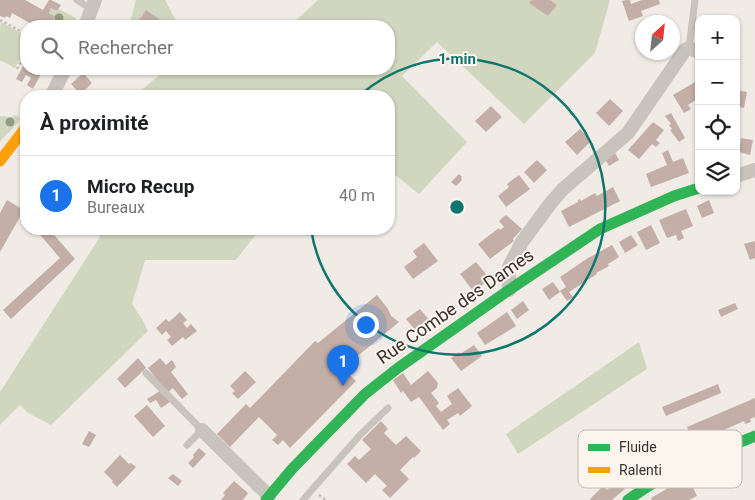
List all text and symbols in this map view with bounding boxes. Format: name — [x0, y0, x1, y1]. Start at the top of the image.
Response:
north arrow — [635, 15, 680, 60]
map controls — [695, 15, 740, 195]
button: + — [695, 15, 740, 60]
search box — [20, 20, 395, 75]
icon: search — [38, 34, 66, 62]
text: Rechercher — [78, 36, 173, 59]
text: 1 min — [438, 50, 476, 68]
button: − — [695, 60, 740, 105]
button: locate — [695, 105, 740, 150]
text: À proximité — [40, 111, 149, 135]
button: layers — [695, 150, 740, 195]
text: Micro Recup — [87, 175, 194, 198]
text: 1 — [51, 186, 61, 205]
text: 40 m — [339, 186, 375, 205]
text: Bureaux — [87, 198, 145, 217]
centre of rings — [448, 198, 466, 216]
street label: Rue Combe des Dames — [373, 244, 537, 368]
your location — [353, 312, 379, 338]
pin: 1 — [327, 345, 359, 386]
legend — [578, 430, 742, 488]
text: Fluide — [619, 439, 657, 455]
text: Ralenti — [619, 462, 662, 478]

